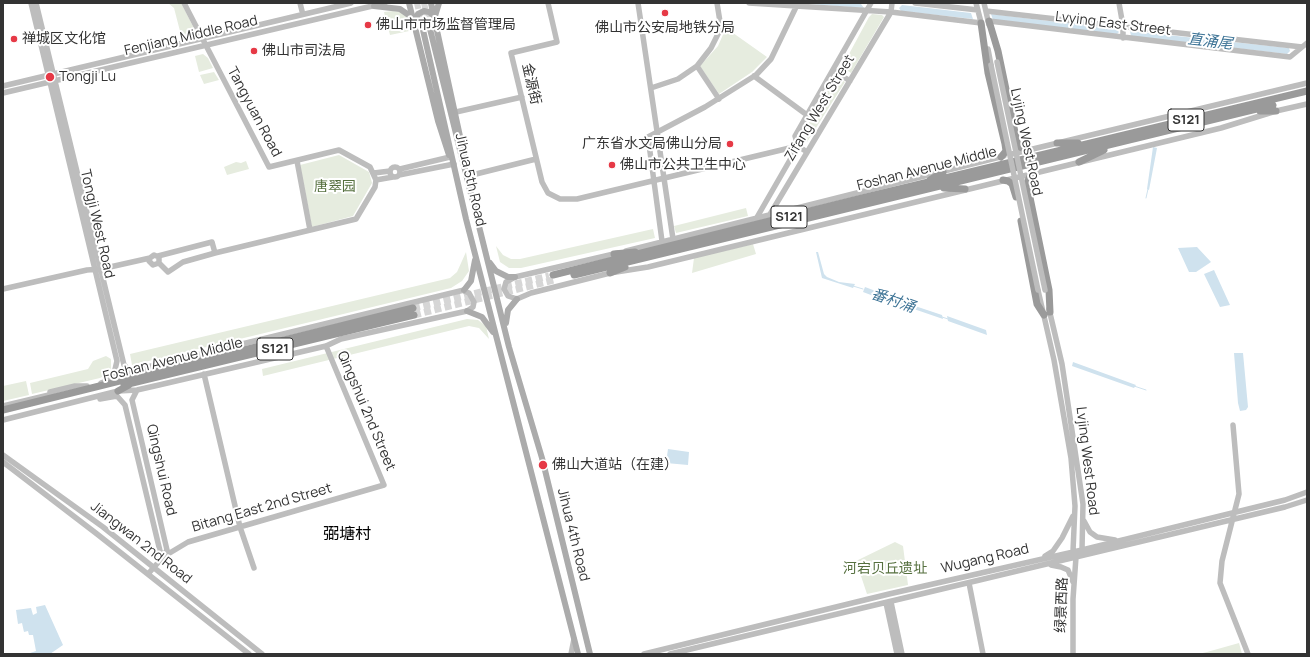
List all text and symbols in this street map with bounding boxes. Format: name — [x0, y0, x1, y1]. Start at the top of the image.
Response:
marker: 佛山市公安局地铁分局 — [660, 8, 670, 18]
street label: Lvying East Street — [1054, 9, 1172, 39]
street label: Fenjiang Middle Road — [123, 13, 259, 59]
place label: 佛山市市场监督管理局 — [376, 17, 516, 33]
marker: 佛山市市场监督管理局 — [363, 20, 373, 30]
place label: 佛山市公安局地铁分局 — [595, 20, 735, 36]
water label: 直涌尾 — [1187, 30, 1233, 54]
place label: 禅城区文化馆 — [22, 31, 106, 47]
marker: 禅城区文化馆 — [9, 34, 19, 44]
place label: 佛山市司法局 — [262, 43, 346, 59]
marker: 佛山市司法局 — [249, 46, 259, 56]
street label: Zifang West Street — [782, 52, 858, 164]
street label: 金源街 — [518, 62, 544, 106]
street label: Tangyuan Road — [223, 64, 285, 160]
place label: Tongji Lu — [59, 69, 116, 85]
marker: Tongji Lu — [44, 71, 56, 83]
street label: Lvjing West Road — [1006, 87, 1046, 197]
road number: S121 — [1168, 109, 1204, 131]
street label: Jihua 5th Road — [451, 132, 489, 228]
place label: 广东省水文局佛山分局 — [582, 136, 722, 152]
marker: 广东省水文局佛山分局 — [725, 139, 735, 149]
street label: Foshan Avenue Middle — [855, 144, 999, 194]
place label: 佛山市公共卫生中心 — [620, 157, 746, 173]
marker: 佛山市公共卫生中心 — [607, 160, 617, 170]
street label: Tongji West Road — [76, 168, 118, 280]
park label: 唐翠园 — [314, 179, 356, 195]
road number: S121 — [771, 206, 807, 228]
water label: 番村涌 — [869, 285, 917, 317]
street label: Foshan Avenue Middle — [101, 335, 245, 385]
road number: S121 — [257, 338, 293, 360]
street label: Qingshui 2nd Street — [333, 349, 399, 473]
street label: Lvjing West Road — [1072, 406, 1102, 516]
street label: Qingshui Road — [142, 423, 180, 517]
place label: 佛山大道站（在建） — [552, 457, 678, 473]
marker: 佛山大道站（在建） — [537, 459, 549, 471]
street label: Bitang East 2nd Street — [190, 480, 334, 536]
street label: Jihua 4th Road — [553, 487, 593, 583]
street label: Jiangwan 2nd Road — [87, 498, 195, 588]
district label: 弼塘村 — [323, 525, 371, 545]
street label: Wugang Road — [939, 541, 1031, 577]
park label: 河宕贝丘遗址 — [843, 561, 927, 577]
street label: 绿景西路 — [1053, 577, 1071, 633]

